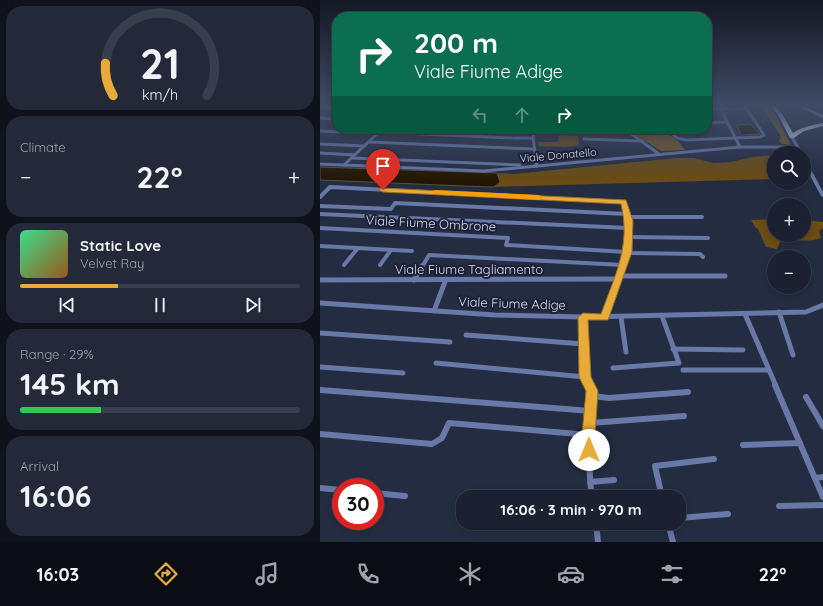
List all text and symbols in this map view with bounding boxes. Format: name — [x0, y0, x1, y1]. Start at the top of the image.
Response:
text: 200 m — [414, 25, 498, 60]
icon: right — [348, 28, 400, 80]
text: 21 — [140, 37, 180, 89]
text: Viale Fiume Adige — [414, 60, 563, 83]
text: km/h — [142, 86, 178, 104]
icon: left — [469, 104, 491, 126]
icon: ahead — [511, 104, 533, 126]
icon: right — [553, 104, 575, 126]
text: Climate — [20, 139, 66, 155]
street label: Viale Donatello — [519, 145, 597, 165]
map controls — [767, 146, 811, 294]
button: search — [767, 146, 811, 190]
pin — [366, 149, 400, 190]
icon: arrive — [372, 155, 394, 177]
text: 22° — [137, 158, 182, 196]
text: − — [20, 163, 31, 191]
text: + — [288, 163, 300, 191]
button: + — [767, 198, 811, 242]
street label: Viale Fiume Ombrone — [365, 212, 497, 234]
text: Static Love — [80, 236, 161, 255]
button: − — [767, 250, 811, 294]
text: Velvet Ray — [80, 255, 145, 271]
street label: Viale Fiume Tagliamento — [395, 261, 543, 277]
street label: Viale Fiume Adige — [458, 293, 566, 313]
icon: previous — [56, 294, 78, 316]
icon: pause — [149, 294, 171, 316]
icon: next — [242, 294, 264, 316]
text: Range · 29% — [20, 346, 94, 362]
text: 145 km — [20, 365, 120, 403]
position arrow — [568, 429, 610, 471]
text: Arrival — [20, 458, 59, 474]
text: 16:06 — [20, 477, 91, 515]
speed limit sign: 30 — [332, 478, 384, 530]
text: 16:06 · 3 min · 970 m — [500, 500, 642, 519]
icon: directions — [152, 560, 180, 588]
icon: music — [253, 560, 281, 588]
icon: phone — [354, 560, 382, 588]
icon: climate — [456, 560, 484, 588]
icon: car — [557, 560, 585, 588]
icon: filters — [658, 560, 686, 588]
text: 16:03 — [37, 563, 79, 586]
text: 22° — [759, 563, 786, 586]

